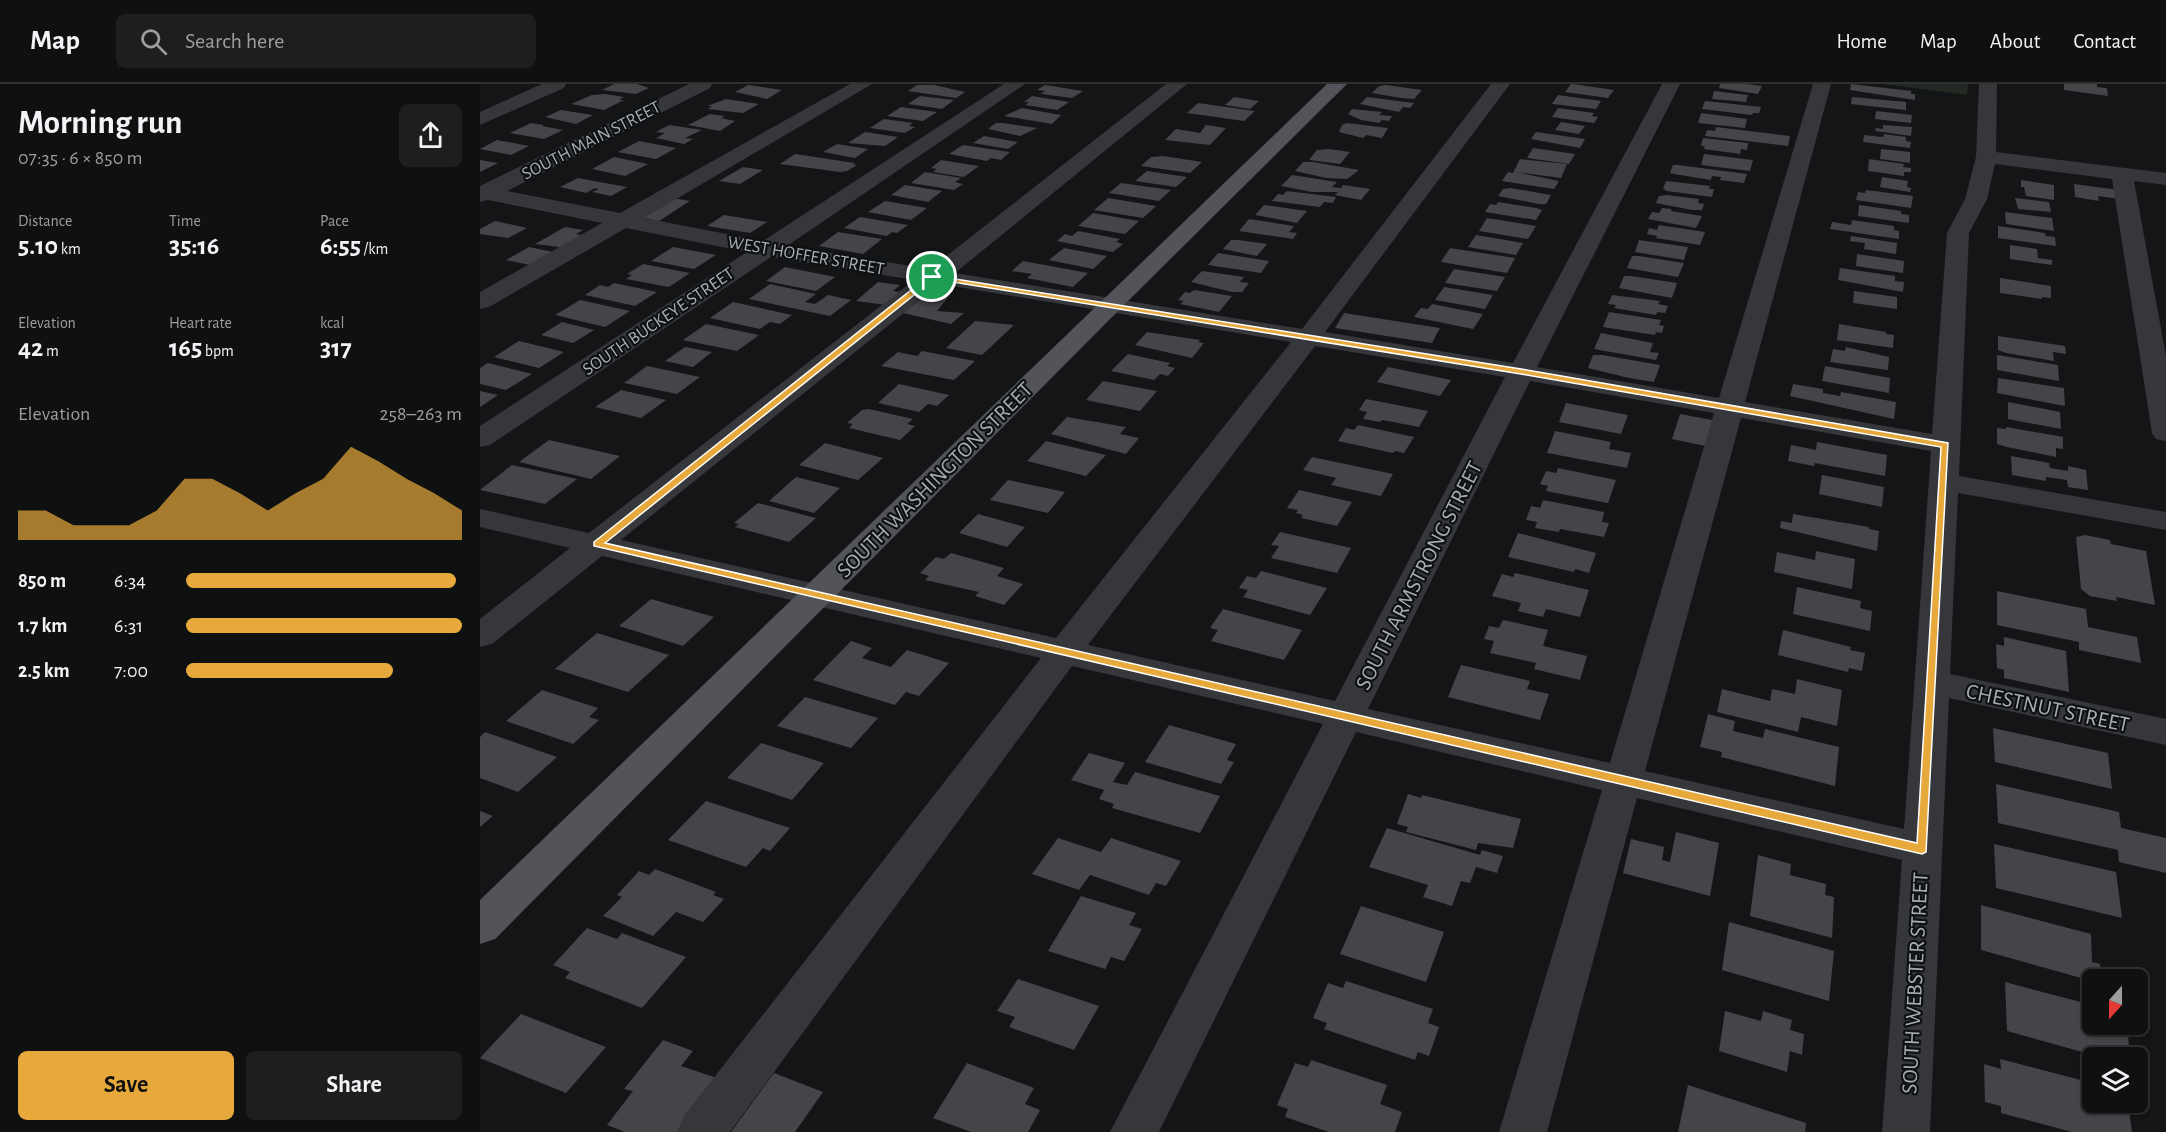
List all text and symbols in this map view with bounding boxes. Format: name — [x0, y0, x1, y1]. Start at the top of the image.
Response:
search box — [116, 14, 536, 68]
icon: search — [137, 25, 170, 58]
text: Map — [30, 27, 80, 55]
text: Search here — [185, 30, 284, 52]
text: Home — [1836, 31, 1887, 52]
text: Map — [1920, 31, 1957, 52]
text: About — [1990, 31, 2040, 52]
text: Contact — [2073, 31, 2136, 52]
street label: SOUTH MAIN STREET — [519, 98, 664, 184]
button: share — [399, 104, 462, 167]
text: Morning run — [18, 107, 182, 140]
text: 07:35 · 6 × 850 m — [18, 148, 143, 168]
text: Distance — [18, 213, 72, 229]
text: Time — [169, 213, 201, 229]
text: Pace — [320, 213, 349, 229]
text: 5.10 — [18, 233, 58, 259]
text: 35:16 — [169, 233, 219, 259]
text: 6:55 — [320, 233, 361, 259]
street label: WEST HOFFER STREET — [726, 233, 886, 279]
text: km — [58, 241, 81, 257]
text: /km — [361, 241, 388, 257]
pin — [906, 251, 957, 302]
icon: arrive — [915, 260, 948, 293]
street label: SOUTH BUCKEYE STREET — [580, 264, 738, 379]
text: Elevation — [18, 315, 76, 331]
text: Heart rate — [169, 315, 232, 331]
text: kcal — [320, 315, 344, 331]
text: 42 — [18, 335, 43, 361]
text: 165 — [169, 335, 202, 361]
text: 317 — [320, 335, 352, 361]
text: m — [43, 343, 59, 359]
text: bpm — [202, 343, 234, 359]
street label: SOUTH WASHINGTON STREET — [833, 378, 1037, 582]
text: Elevation — [18, 404, 90, 424]
text: 258–263 m — [380, 404, 462, 424]
street label: SOUTH ARMSTRONG STREET — [1352, 457, 1486, 693]
text: 850 m — [18, 571, 66, 591]
text: 6:34 — [114, 571, 146, 591]
text: 1.7 km — [18, 616, 67, 636]
text: 6:31 — [114, 616, 143, 636]
text: 2.5 km — [18, 661, 70, 681]
text: 7:00 — [114, 661, 148, 681]
street label: CHESTNUT STREET — [1964, 680, 2132, 736]
street label: SOUTH WEBSTER STREET — [1898, 871, 1932, 1094]
north arrow — [2082, 969, 2148, 1035]
map controls — [2082, 969, 2148, 1113]
button: layers — [2082, 1047, 2148, 1113]
button: Save — [18, 1051, 234, 1120]
button: Share — [246, 1051, 462, 1120]

